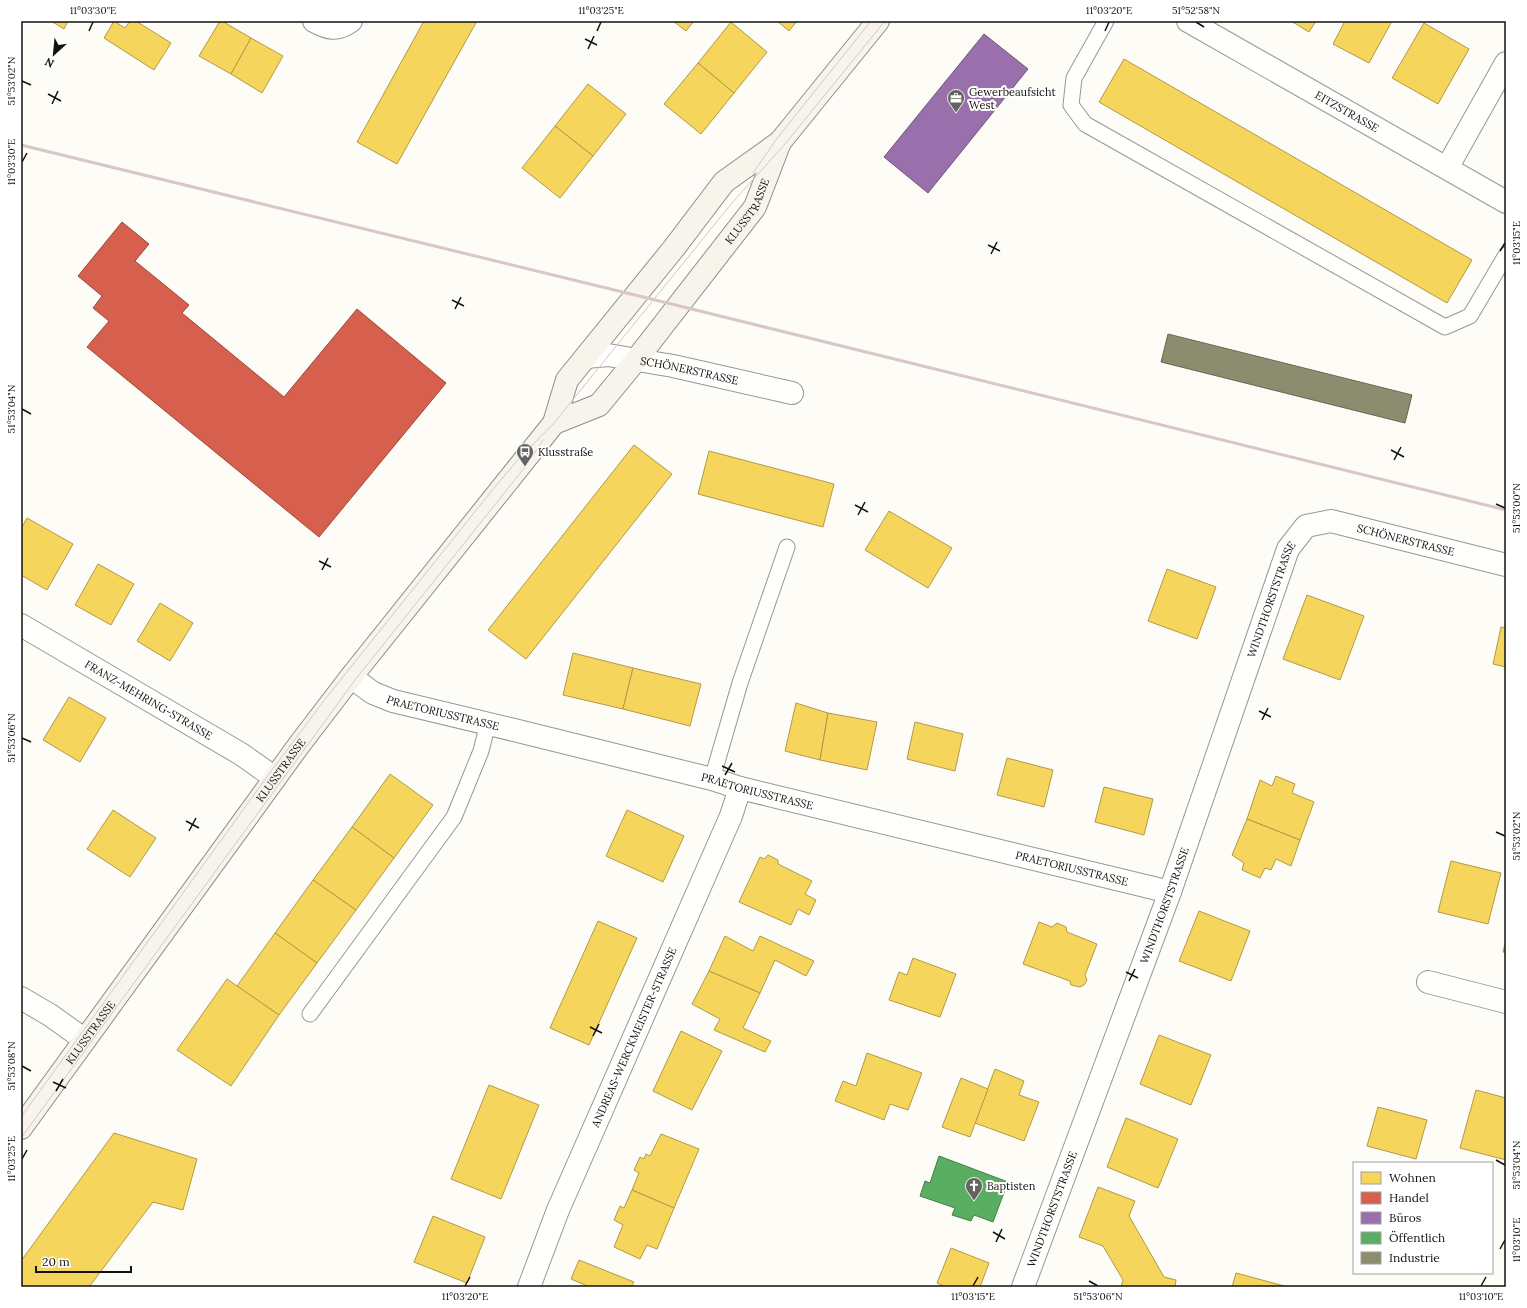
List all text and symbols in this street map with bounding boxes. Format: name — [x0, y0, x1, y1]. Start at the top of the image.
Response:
text: 11°03'30"E — [70, 4, 116, 17]
text: 11°03'25"E — [578, 4, 624, 17]
text: 11°03'20"E — [1086, 4, 1132, 17]
text: 51°52'58"N — [1172, 4, 1220, 17]
north arrow — [34, 34, 74, 74]
text: N — [42, 55, 56, 71]
text: 51°53'02"N — [5, 56, 18, 105]
place label: Gewerbeaufsicht West — [969, 85, 1056, 112]
office icon: Gewerbeaufsicht West — [946, 88, 966, 113]
street label: EITZSTRASSE — [1313, 88, 1382, 135]
text: 11°03'30"E — [5, 139, 18, 185]
street label: KLUSSTRASSE — [722, 176, 772, 247]
text: 11°03'15"E — [1510, 221, 1523, 265]
street label: SCHÖNERSTRASSE — [639, 354, 740, 388]
text: 51°53'04"N — [5, 384, 18, 433]
bus stop icon: Klusstraße — [515, 442, 535, 467]
place label: Klusstraße — [538, 445, 593, 459]
text: 51°53'00"N — [1510, 483, 1523, 533]
street label: SCHÖNERSTRASSE — [1355, 521, 1456, 559]
street label: WINDTHORSTSTRASSE — [1244, 538, 1299, 660]
street label: FRANZ-MEHRING-STRASSE — [82, 657, 215, 743]
street label: PRAETORIUSSTRASSE — [384, 692, 501, 733]
text: 51°53'06"N — [5, 713, 18, 763]
street label: KLUSSTRASSE — [253, 736, 309, 805]
street label: PRAETORIUSSTRASSE — [700, 770, 815, 813]
text: 51°53'02"N — [1510, 811, 1523, 860]
street label: WINDTHORSTSTRASSE — [1137, 845, 1192, 965]
street label: PRAETORIUSSTRASSE — [1014, 848, 1130, 889]
street label: ANDREAS-WERCKMEISTER-STRASSE — [588, 945, 680, 1130]
street label: KLUSSTRASSE — [63, 998, 118, 1067]
text: 51°53'08"N — [5, 1041, 18, 1091]
text: 11°03'25"E — [5, 1136, 18, 1182]
text: 51°53'04"N — [1510, 1140, 1523, 1189]
street label: WINDTHORSTSTRASSE — [1024, 1149, 1080, 1269]
legend — [1353, 1162, 1493, 1274]
text: Wohnen — [1389, 1170, 1436, 1185]
church icon: Baptisten — [964, 1176, 984, 1201]
place label: Baptisten — [987, 1179, 1036, 1193]
text: Handel — [1389, 1190, 1429, 1205]
text: Büros — [1389, 1210, 1422, 1225]
text: 11°03'10"E — [1510, 1218, 1523, 1262]
text: Öffentlich — [1389, 1230, 1445, 1245]
scale bar — [36, 1248, 131, 1274]
text: Industrie — [1389, 1250, 1440, 1265]
text: 20 m — [42, 1254, 70, 1269]
text: 11°03'20"E — [442, 1290, 488, 1303]
text: 11°03'15"E — [951, 1290, 995, 1303]
text: 51°53'06"N — [1073, 1290, 1123, 1303]
text: 11°03'10"E — [1459, 1290, 1503, 1303]

